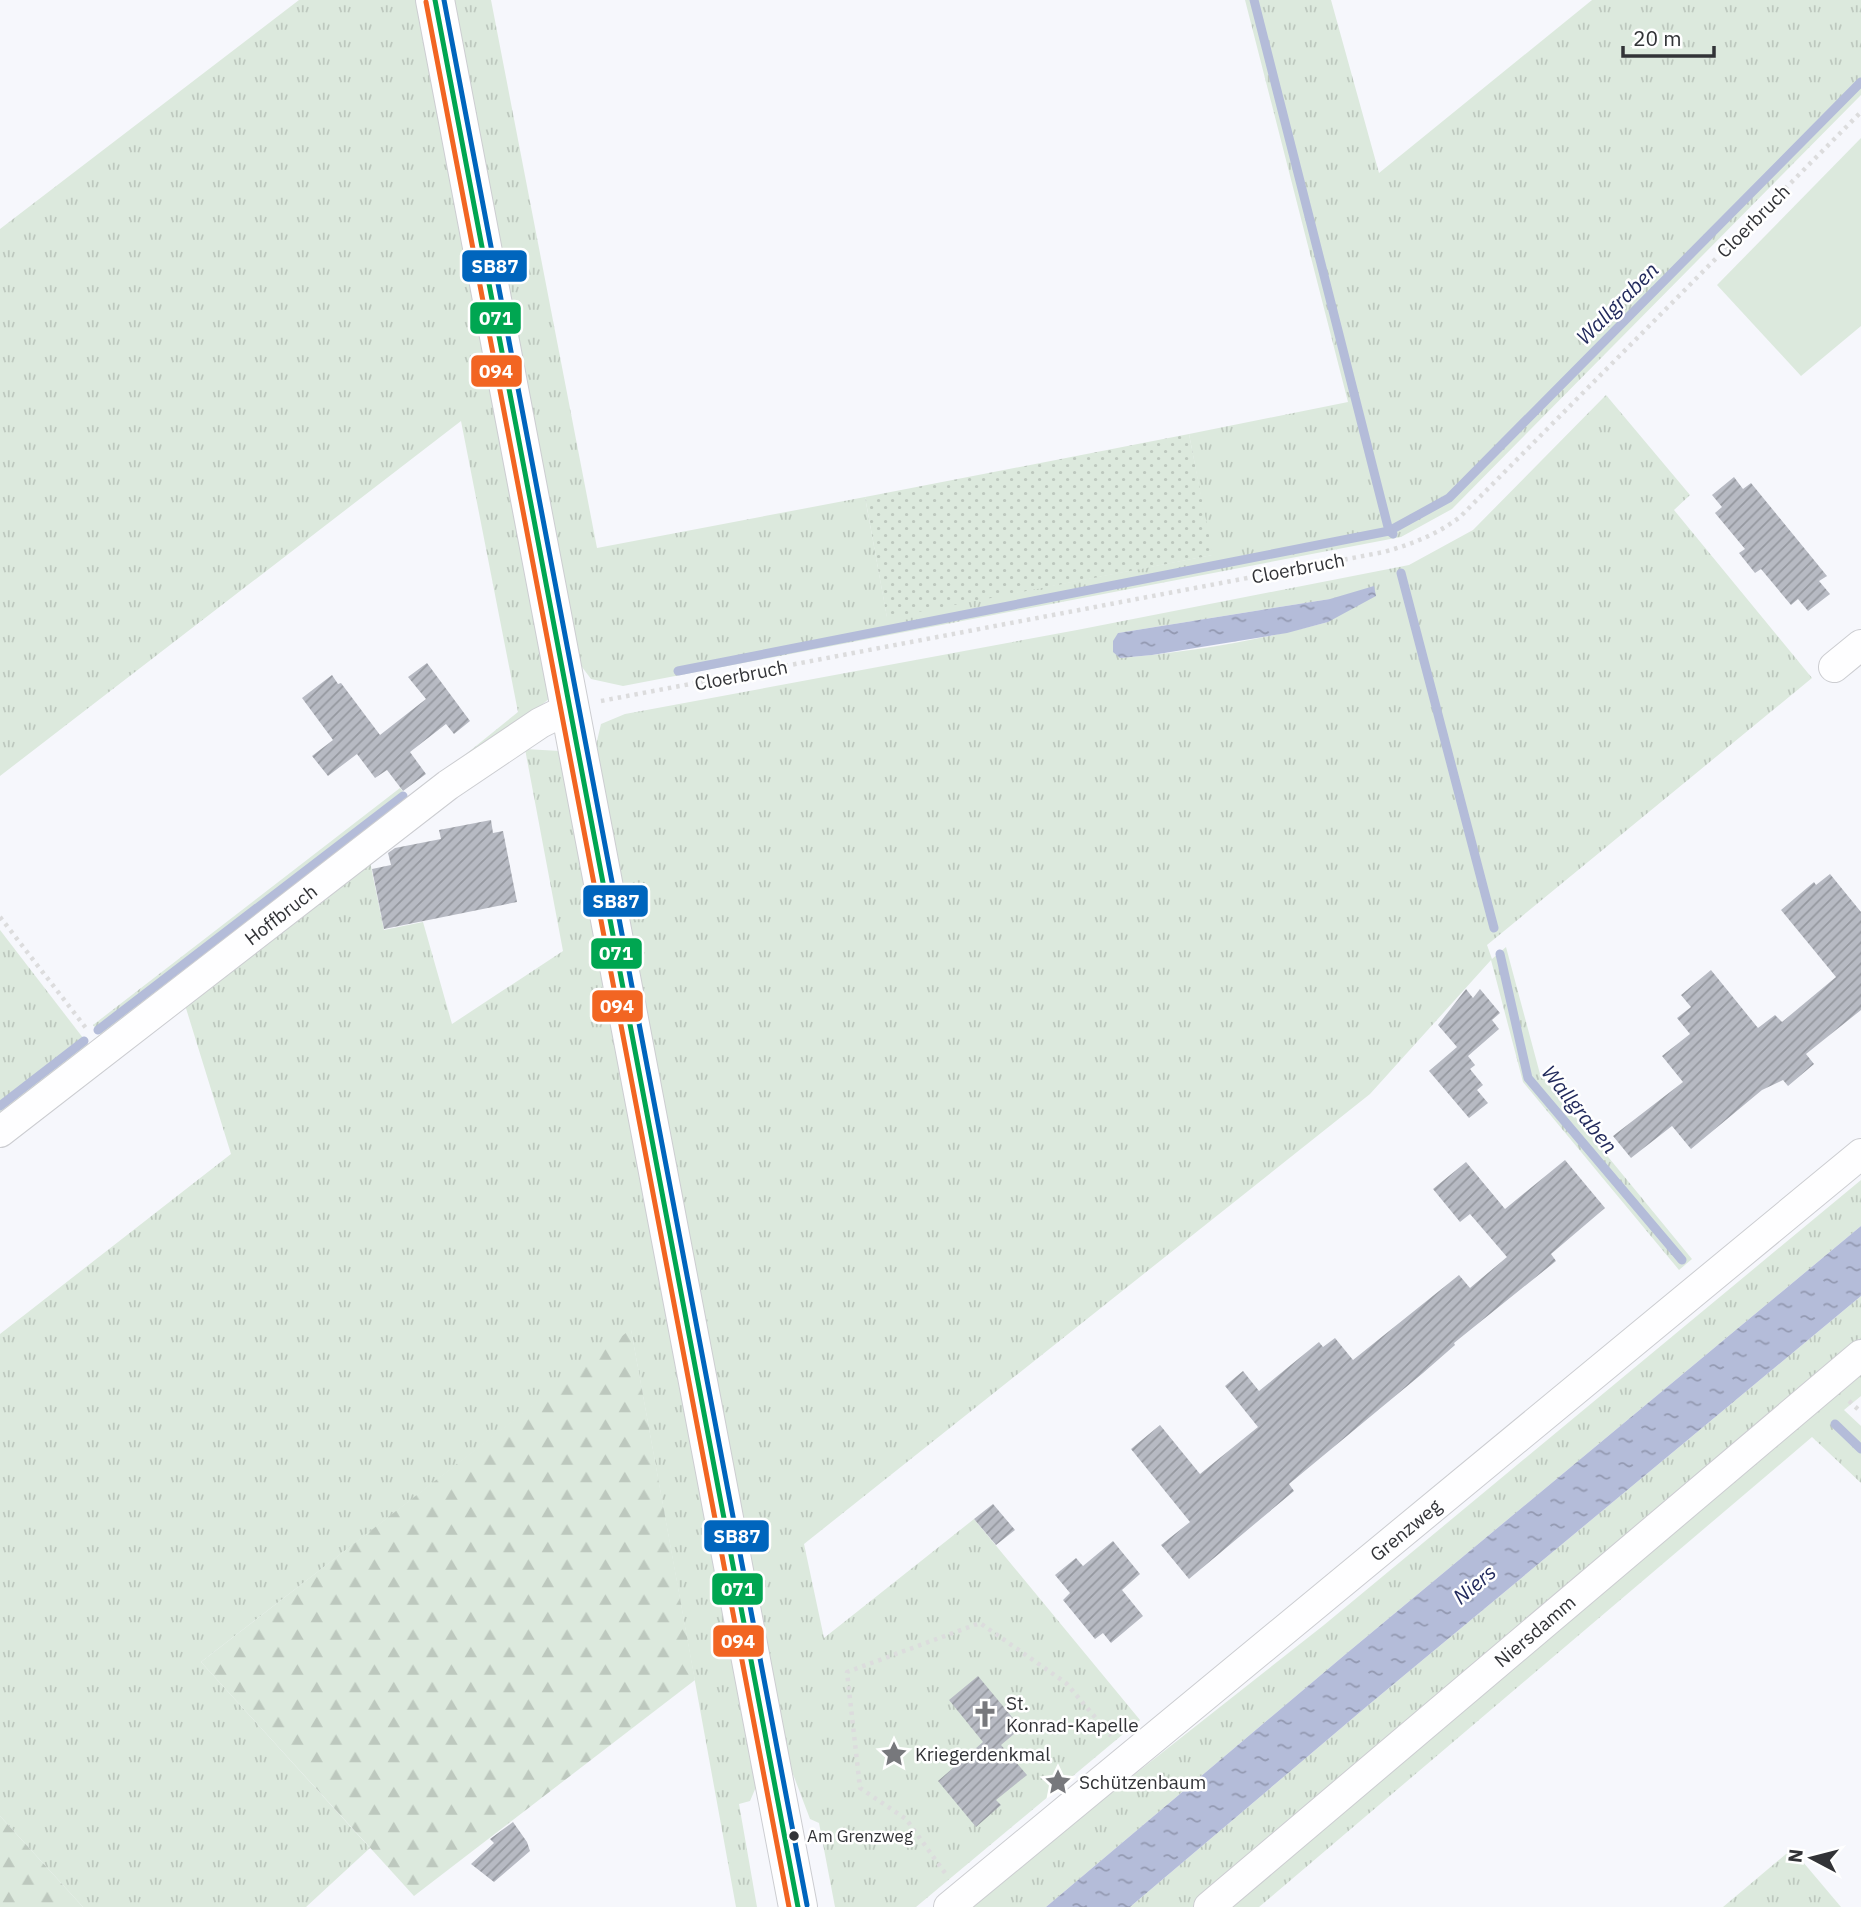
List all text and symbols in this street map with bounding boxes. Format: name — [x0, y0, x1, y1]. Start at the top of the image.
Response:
scale bar — [1623, 14, 1714, 58]
text: 20 m — [1633, 24, 1682, 52]
street label: Cloerbruch — [1711, 179, 1795, 263]
line badge: SB87 — [461, 249, 528, 283]
text: SB87 — [471, 254, 519, 278]
water label: Wallgraben — [1570, 256, 1664, 350]
line badge: 071 — [469, 301, 522, 335]
text: 071 — [479, 306, 514, 330]
line badge: 094 — [470, 354, 523, 388]
text: 094 — [479, 359, 513, 383]
street label: Cloerbruch — [1249, 547, 1347, 589]
street label: Cloerbruch — [692, 654, 790, 696]
street label: Hoffbruch — [240, 879, 322, 950]
line badge: SB87 — [582, 884, 649, 918]
text: SB87 — [592, 889, 640, 913]
line badge: 071 — [590, 937, 643, 970]
text: 071 — [599, 941, 634, 965]
line badge: 094 — [591, 989, 644, 1023]
text: 094 — [600, 994, 634, 1018]
water label: Wallgraben — [1536, 1059, 1624, 1159]
street label: Grenzweg — [1365, 1494, 1446, 1566]
line badge: SB87 — [703, 1519, 770, 1553]
text: SB87 — [713, 1524, 761, 1548]
water label: Niers — [1447, 1558, 1502, 1610]
line badge: 071 — [711, 1572, 764, 1606]
text: 071 — [721, 1577, 756, 1601]
street label: Niersdamm — [1489, 1590, 1581, 1672]
line badge: 094 — [712, 1624, 765, 1658]
text: 094 — [721, 1629, 755, 1653]
place label: St. Konrad-Kapelle — [1006, 1691, 1139, 1737]
church icon: St. Konrad-Kapelle — [970, 1699, 1000, 1729]
place icon: Kriegerdenkmal — [879, 1739, 909, 1769]
place label: Kriegerdenkmal — [915, 1742, 1050, 1766]
place icon: Schützenbaum — [1043, 1767, 1073, 1797]
place label: Schützenbaum — [1079, 1770, 1206, 1794]
north arrow — [1777, 1823, 1847, 1893]
place label: Am Grenzweg — [807, 1825, 913, 1847]
marker: Am Grenzweg — [787, 1829, 801, 1843]
text: N — [1782, 1848, 1808, 1864]

